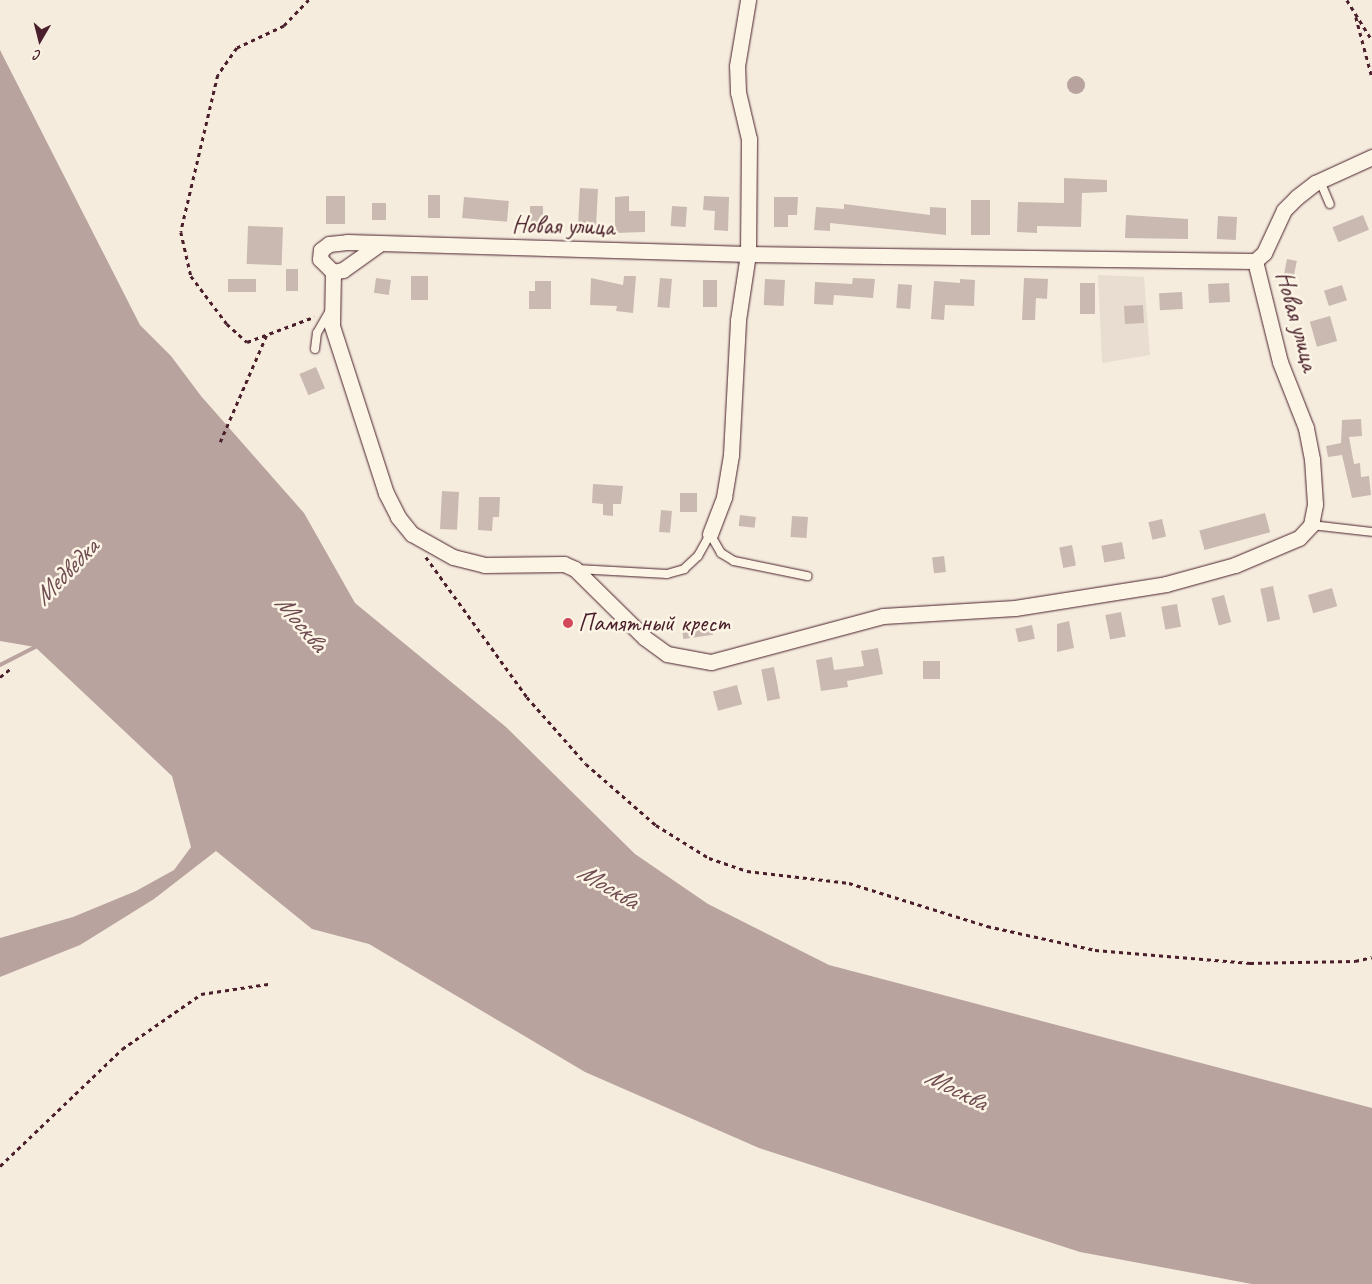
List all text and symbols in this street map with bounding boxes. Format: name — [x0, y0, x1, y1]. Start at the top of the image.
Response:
north arrow — [15, 15, 65, 65]
text: С — [33, 46, 42, 64]
street label: Новая улица — [511, 210, 615, 242]
street label: Новая улица — [1268, 267, 1326, 375]
water label: Медведка — [27, 532, 105, 612]
water label: Москва — [268, 588, 334, 658]
place label: Памятный крест — [578, 608, 729, 638]
marker: Памятный крест — [562, 617, 574, 629]
water label: Москва — [572, 856, 644, 916]
water label: Москва — [920, 1060, 992, 1118]

